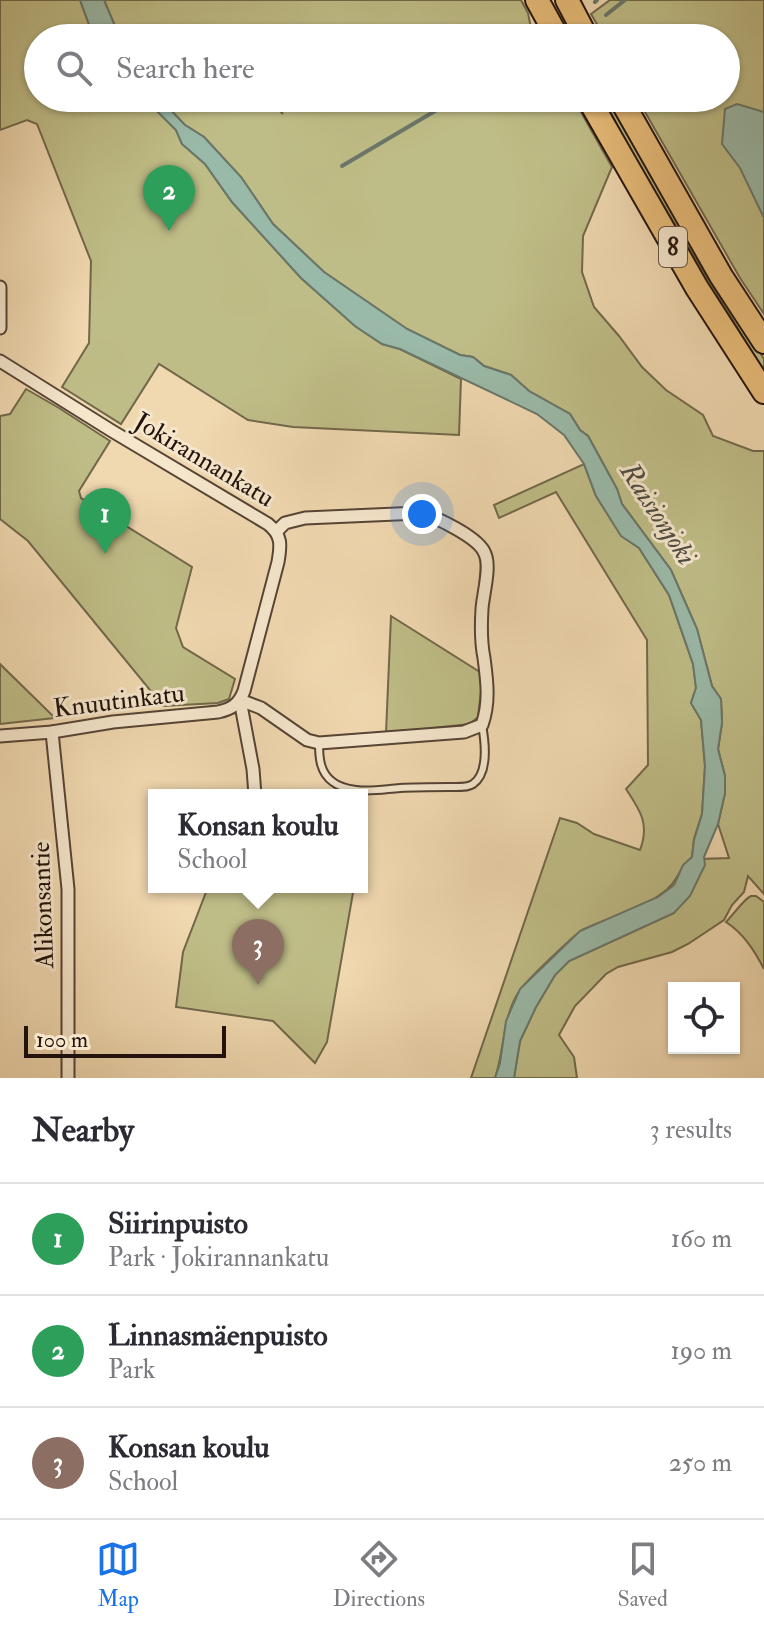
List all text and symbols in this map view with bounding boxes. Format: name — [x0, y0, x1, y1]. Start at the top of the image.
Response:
search box — [24, 24, 740, 112]
icon: search — [52, 46, 96, 90]
text: Search here — [116, 50, 255, 87]
pin: 2 — [143, 165, 195, 231]
road number: 8 — [659, 227, 687, 267]
street label: Jokirannankatu — [127, 405, 280, 514]
water label: Raisionjoki — [611, 455, 704, 572]
pin: 1 — [79, 488, 131, 554]
your location — [402, 494, 442, 534]
street label: Knuutinkatu — [52, 677, 186, 725]
popup — [148, 789, 368, 893]
text: Konsan koulu — [177, 807, 339, 844]
street label: Alikonsantie — [25, 841, 61, 970]
text: School — [177, 844, 247, 876]
pin: 3 — [232, 919, 284, 985]
map controls — [668, 982, 740, 1054]
button: locate — [668, 982, 740, 1054]
scale bar — [24, 1022, 226, 1058]
text: 100 m — [36, 1026, 88, 1054]
text: Nearby — [32, 1109, 134, 1152]
text: 3 results — [650, 1114, 732, 1146]
text: Siirinpuisto — [108, 1205, 248, 1242]
text: 1 — [53, 1223, 63, 1255]
text: 160 m — [671, 1223, 732, 1255]
text: Park · Jokirannankatu — [108, 1242, 329, 1274]
text: Linnasmäenpuisto — [108, 1317, 328, 1354]
text: 2 — [51, 1335, 65, 1367]
text: 190 m — [671, 1335, 732, 1367]
text: Park — [108, 1354, 155, 1386]
text: Konsan koulu — [108, 1429, 270, 1466]
text: 3 — [53, 1447, 63, 1479]
text: 250 m — [669, 1447, 732, 1479]
text: School — [108, 1466, 178, 1498]
tab: Map — [96, 1537, 140, 1613]
tab: Directions — [333, 1537, 425, 1613]
tab: Saved — [618, 1537, 668, 1613]

